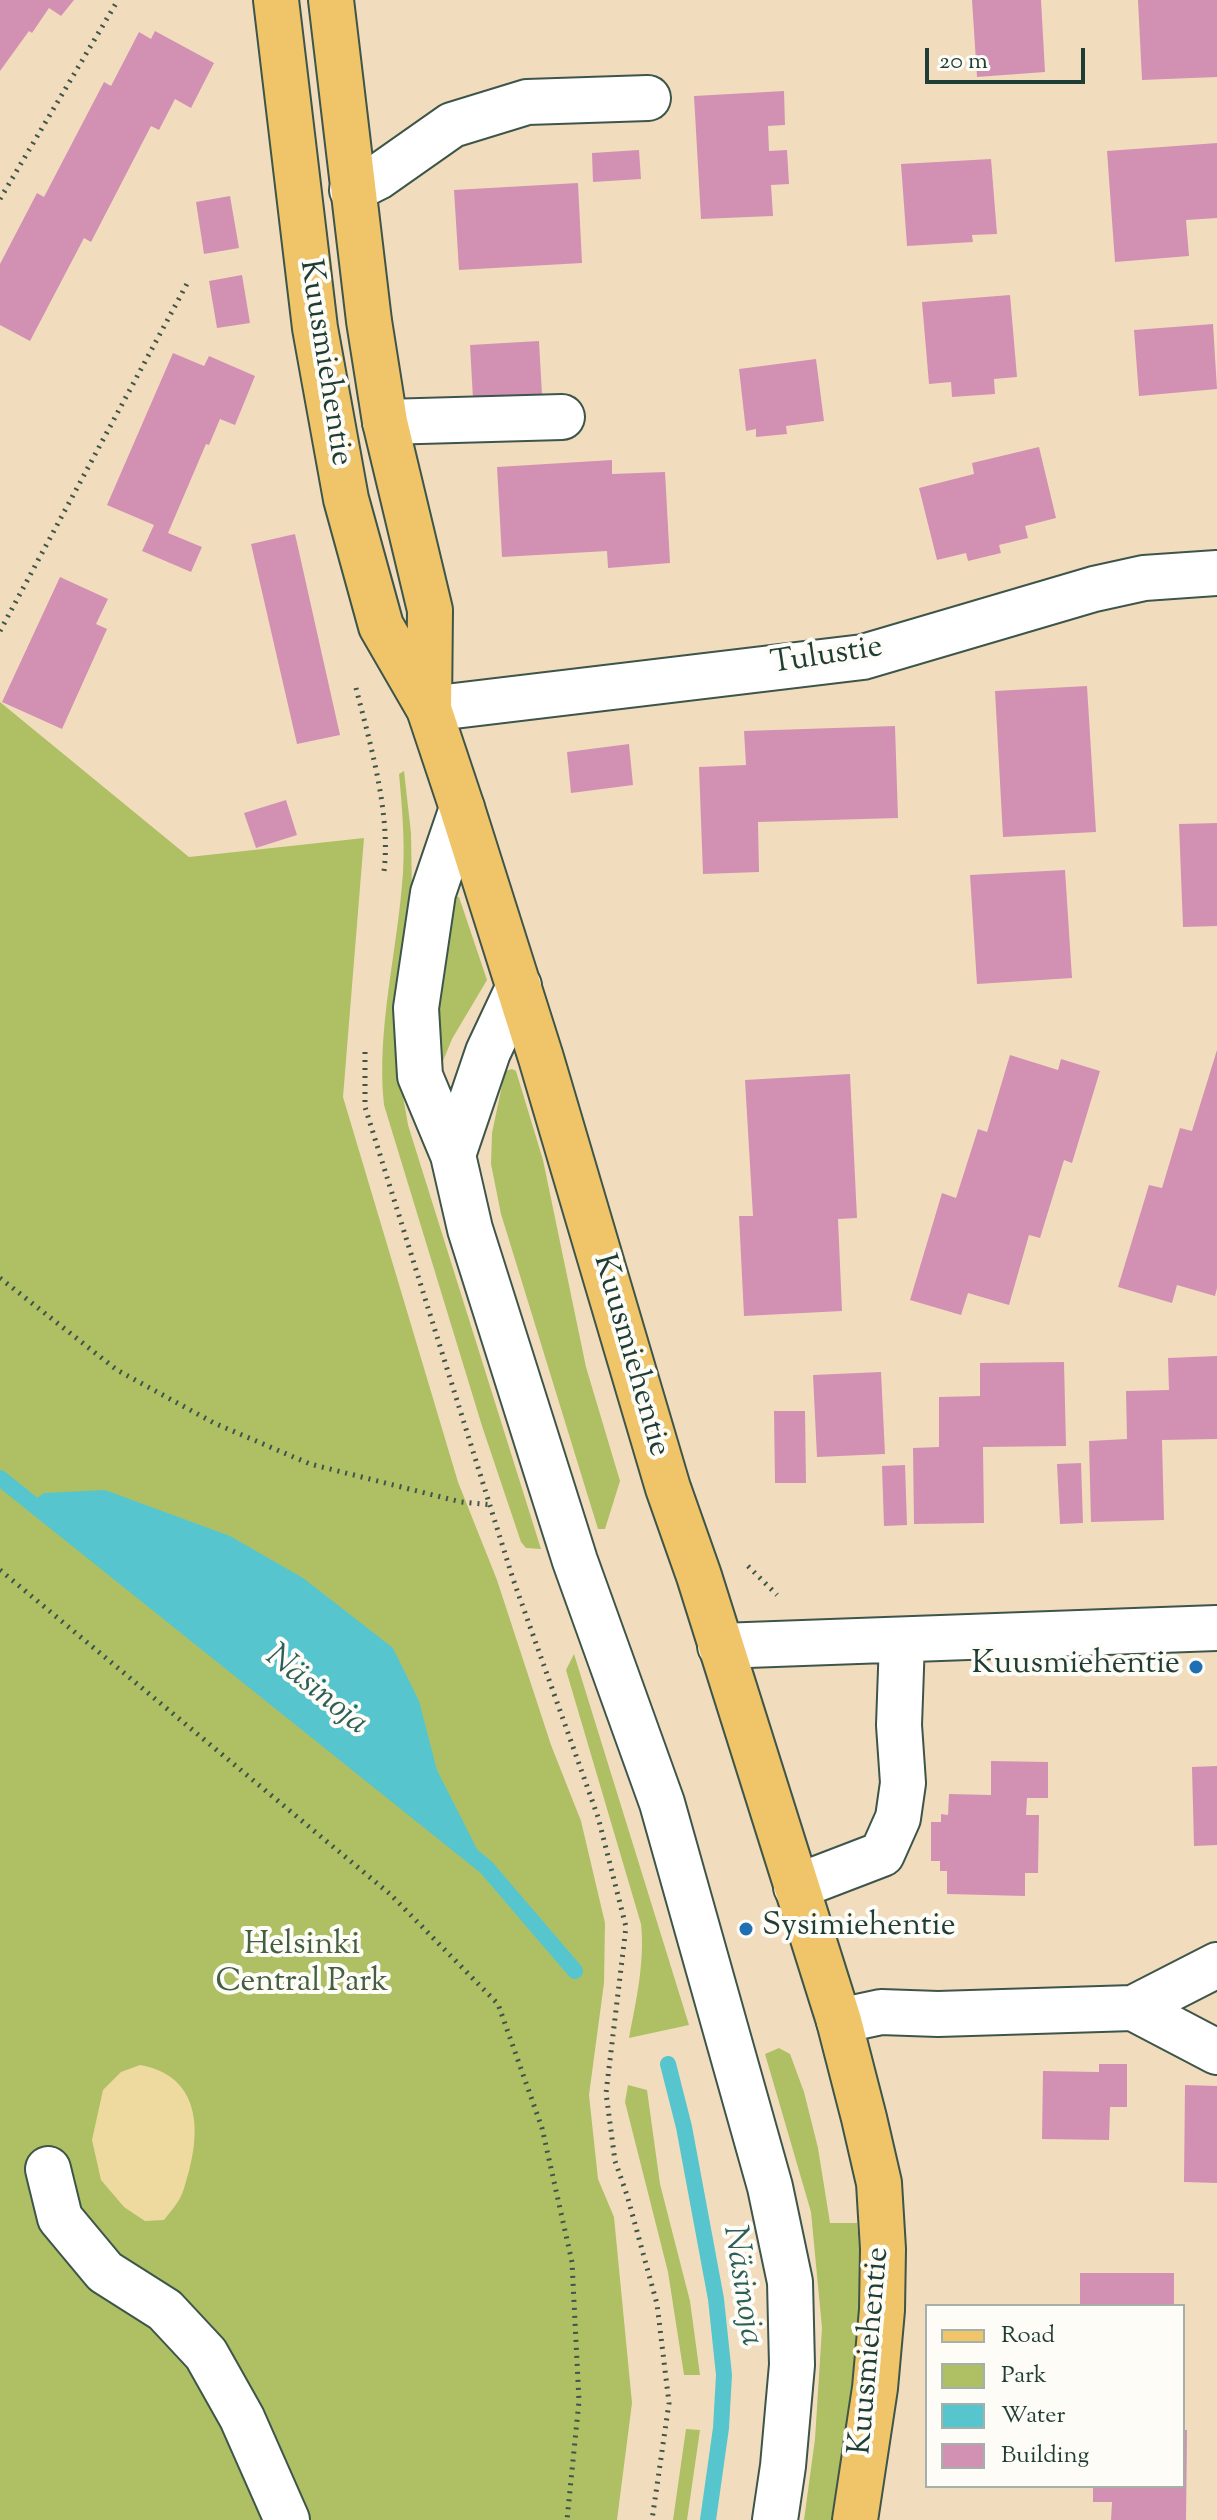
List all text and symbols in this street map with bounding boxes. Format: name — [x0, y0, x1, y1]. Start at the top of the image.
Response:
scale bar — [929, 32, 1089, 82]
text: 20 m — [939, 45, 988, 79]
street label: Kuusmiehentie — [288, 257, 358, 469]
street label: Tulustie — [768, 630, 886, 686]
street label: Kuusmiehentie — [582, 1251, 676, 1461]
water label: Näsinoja — [255, 1638, 375, 1746]
place label: Kuusmiehentie — [972, 1648, 1180, 1686]
marker: Kuusmiehentie — [1187, 1658, 1205, 1676]
place label: Sysimiehentie — [762, 1910, 956, 1948]
marker: Sysimiehentie — [737, 1920, 755, 1938]
park label: Helsinki Central Park — [215, 1929, 389, 2004]
water label: Näsinoja — [710, 2223, 770, 2349]
street label: Kuusmiehentie — [844, 2246, 900, 2456]
legend — [925, 2304, 1185, 2488]
text: Road — [1001, 2319, 1055, 2353]
text: Park — [1001, 2359, 1047, 2393]
text: Water — [1001, 2399, 1065, 2433]
text: Building — [1001, 2439, 1089, 2473]

